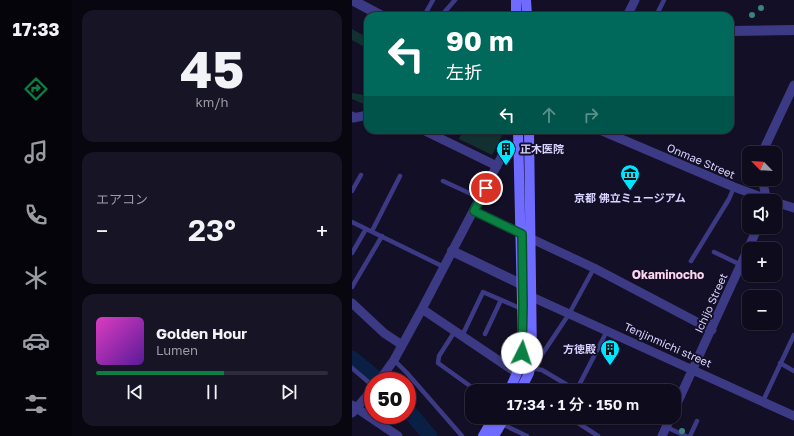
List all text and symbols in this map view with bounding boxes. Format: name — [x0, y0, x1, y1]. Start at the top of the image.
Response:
text: 17:33 — [13, 18, 59, 40]
text: 90 m — [446, 24, 513, 57]
icon: left — [380, 28, 432, 80]
text: 45 — [180, 37, 244, 99]
text: 左折 — [446, 61, 482, 83]
icon: directions — [22, 75, 50, 103]
text: km/h — [195, 94, 229, 110]
icon: left — [496, 104, 518, 126]
icon: ahead — [538, 104, 560, 126]
icon: right — [580, 104, 602, 126]
icon: music — [22, 138, 50, 166]
building icon: 正木医院 — [495, 138, 517, 166]
street label: Onmae Street — [665, 140, 737, 181]
place label: 正木医院 — [520, 142, 564, 155]
north arrow — [742, 146, 782, 186]
map controls — [742, 146, 782, 330]
museum icon: 京都 佛立ミュージアム — [619, 163, 641, 191]
pin — [469, 171, 503, 205]
icon: arrive — [475, 177, 497, 199]
text: エアコン — [96, 191, 148, 207]
place label: 京都 佛立ミュージアム — [574, 191, 686, 204]
button: sound — [742, 194, 782, 234]
icon: phone — [22, 201, 50, 229]
text: 23° — [188, 212, 236, 248]
text: − — [96, 217, 108, 244]
text: + — [316, 217, 328, 244]
button: + — [742, 242, 782, 282]
icon: climate — [22, 264, 50, 292]
district label: Okaminocho — [632, 267, 704, 282]
street label: Ichijo Street — [692, 271, 730, 335]
button: − — [742, 290, 782, 330]
street label: Tenjinmichi street — [622, 319, 714, 370]
text: Golden Hour — [156, 324, 247, 342]
icon: car — [22, 327, 50, 355]
position arrow — [501, 332, 543, 374]
building icon: 方徳殿 — [599, 338, 621, 366]
text: Lumen — [156, 342, 198, 358]
place label: 方徳殿 — [563, 342, 596, 355]
speed limit sign: 50 — [364, 372, 416, 424]
icon: previous — [124, 381, 146, 403]
icon: pause — [201, 381, 223, 403]
icon: next — [278, 381, 300, 403]
icon: filters — [22, 390, 50, 418]
text: 17:34 · 1 分 · 150 m — [507, 395, 639, 413]

